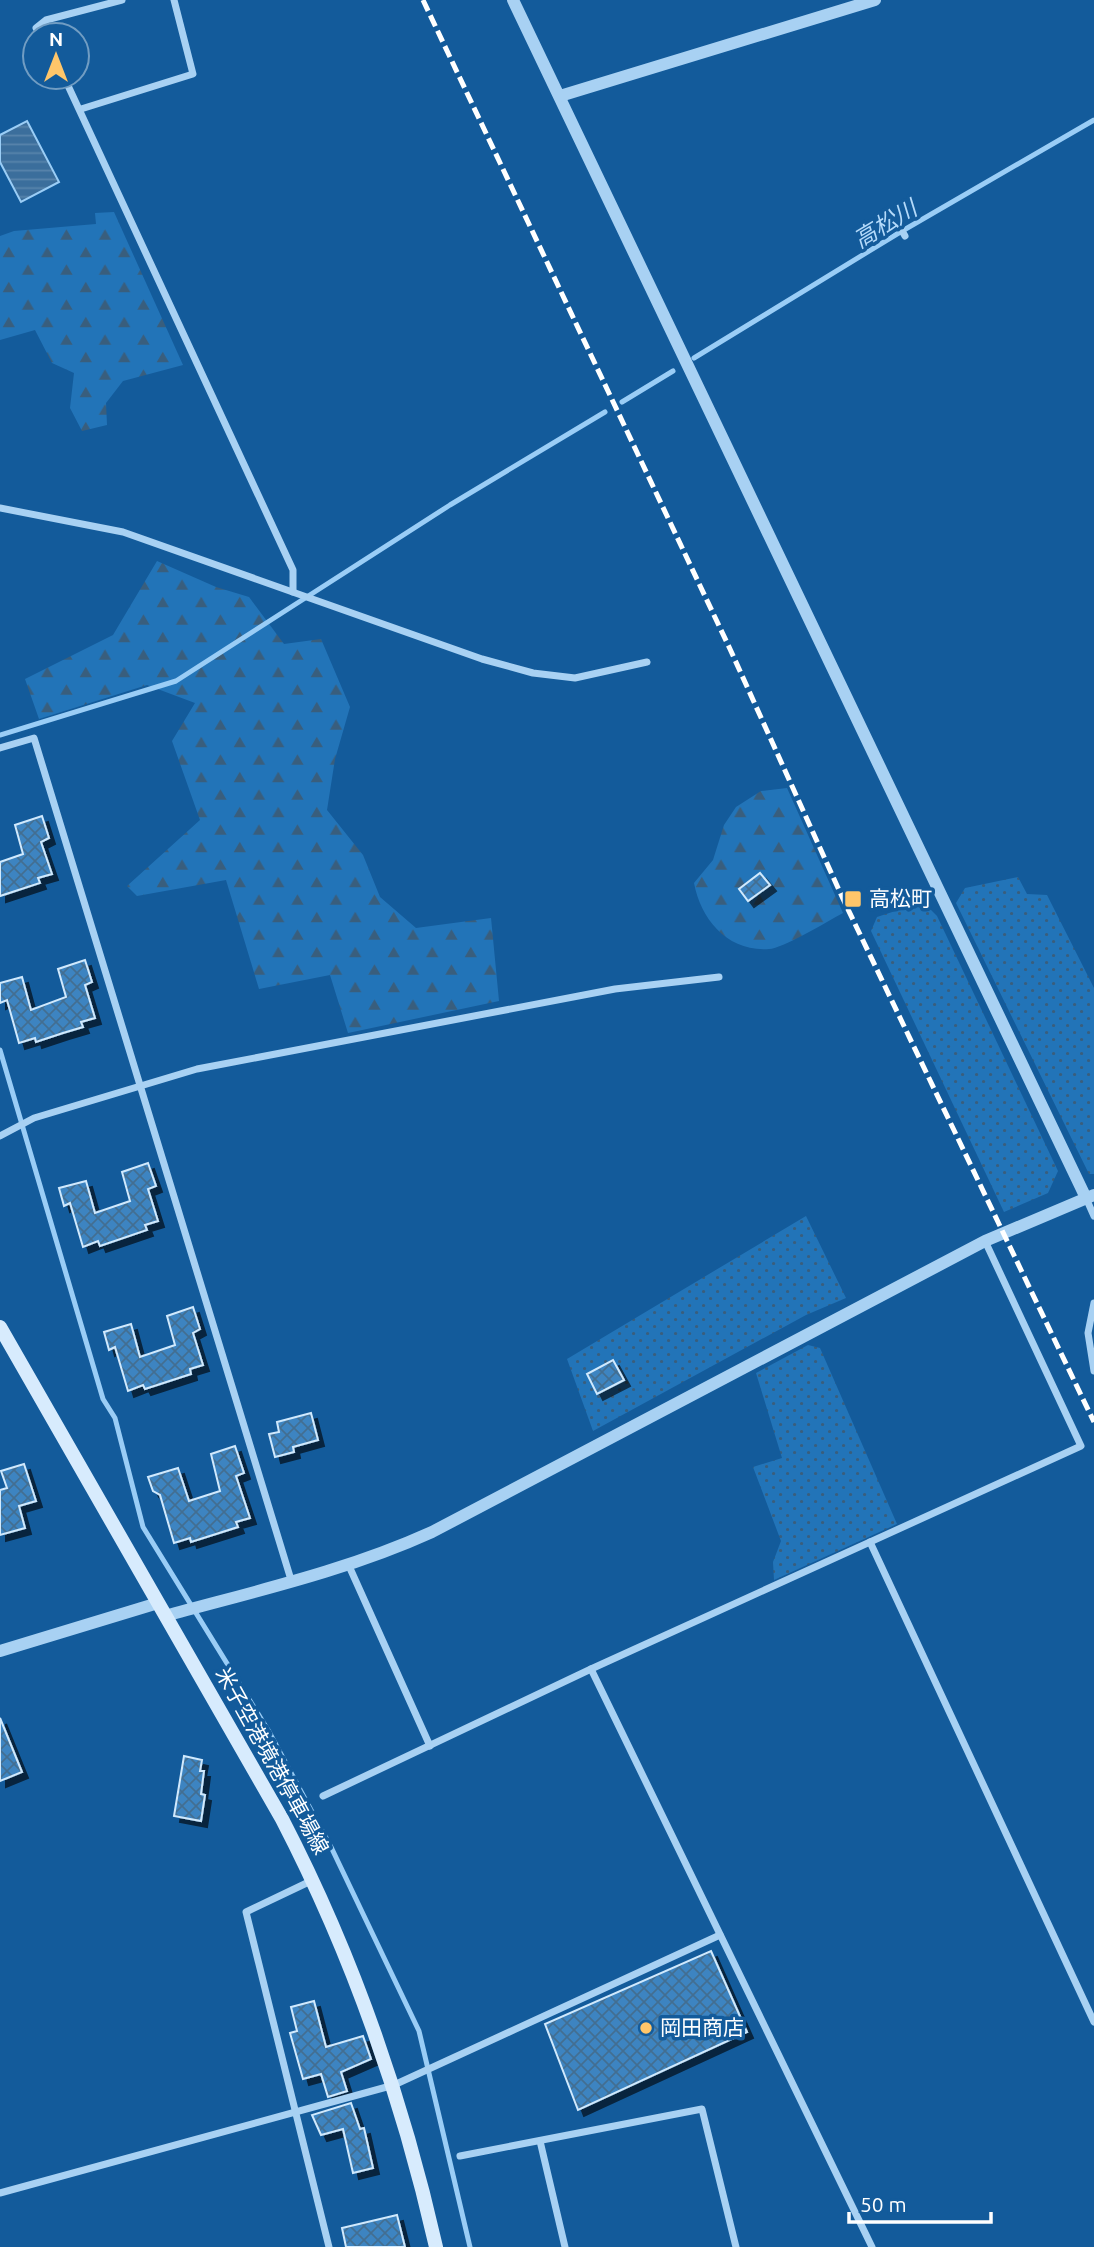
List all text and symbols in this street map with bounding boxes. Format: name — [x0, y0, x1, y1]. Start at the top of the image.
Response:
north arrow — [21, 21, 91, 91]
text: N — [49, 28, 63, 50]
water label: 高松川 — [849, 194, 923, 252]
place label: 高松町 — [869, 886, 932, 910]
marker: 高松町 — [843, 889, 863, 909]
street label: 米子空港境港停車場線 — [211, 1663, 334, 1858]
place label: 岡田商店 — [660, 2015, 744, 2039]
marker: 岡田商店 — [638, 2020, 654, 2036]
scale bar — [849, 2180, 991, 2224]
text: 50 m — [860, 2192, 907, 2216]

